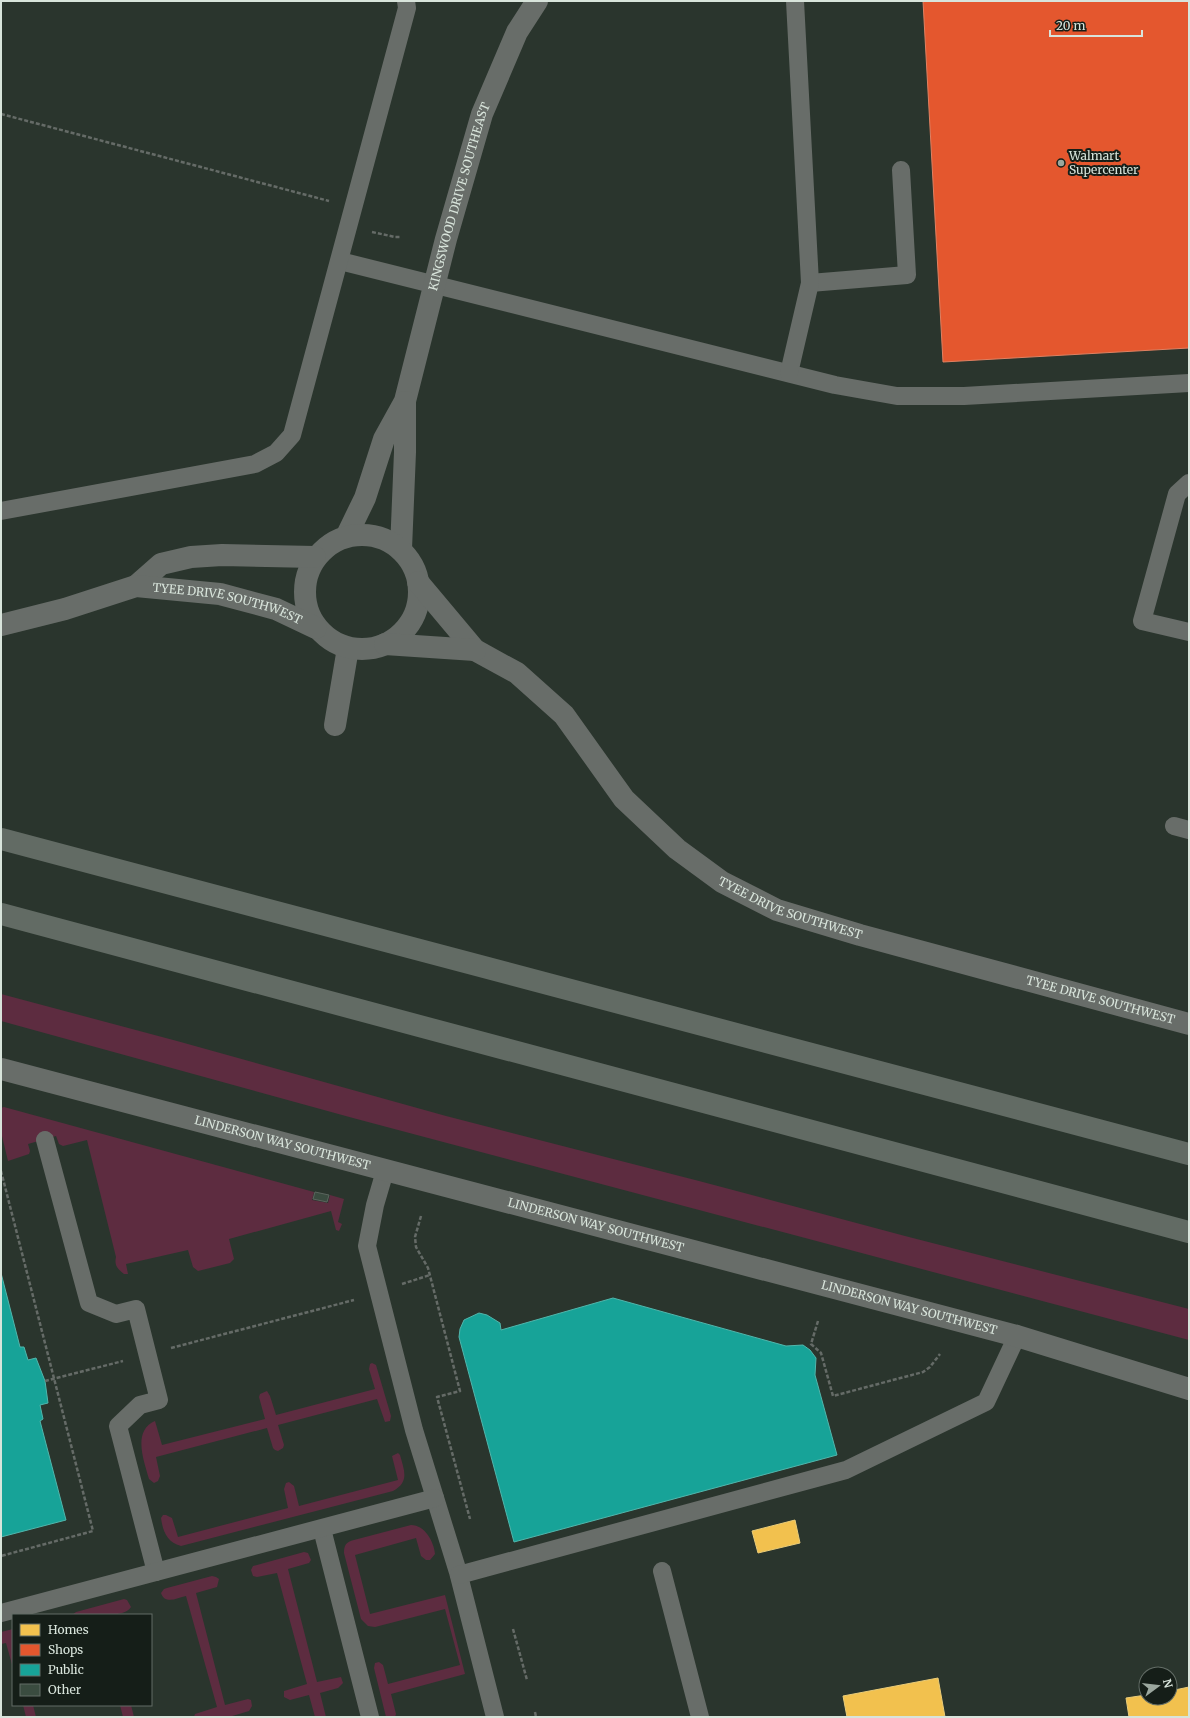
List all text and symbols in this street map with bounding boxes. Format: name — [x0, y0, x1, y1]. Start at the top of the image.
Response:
scale bar — [1050, 12, 1142, 38]
text: 20 m — [1056, 18, 1085, 33]
street label: KINGSWOOD DRIVE SOUTHEAST — [425, 100, 493, 292]
place label: Walmart Supercenter — [1068, 148, 1139, 177]
marker: Walmart Supercenter — [1056, 158, 1066, 168]
street label: TYEE DRIVE SOUTHWEST — [152, 580, 305, 628]
street label: TYEE DRIVE SOUTHWEST — [716, 873, 865, 942]
street label: TYEE DRIVE SOUTHWEST — [1024, 972, 1177, 1027]
street label: LINDERSON WAY SOUTHWEST — [193, 1112, 373, 1173]
street label: LINDERSON WAY SOUTHWEST — [506, 1195, 686, 1255]
street label: LINDERSON WAY SOUTHWEST — [820, 1277, 1000, 1338]
legend — [12, 1614, 152, 1706]
text: Homes — [48, 1622, 89, 1637]
text: Shops — [48, 1642, 83, 1657]
text: Public — [48, 1662, 84, 1677]
north arrow — [1138, 1666, 1178, 1706]
text: N — [1160, 1677, 1176, 1690]
text: Other — [48, 1682, 82, 1697]

